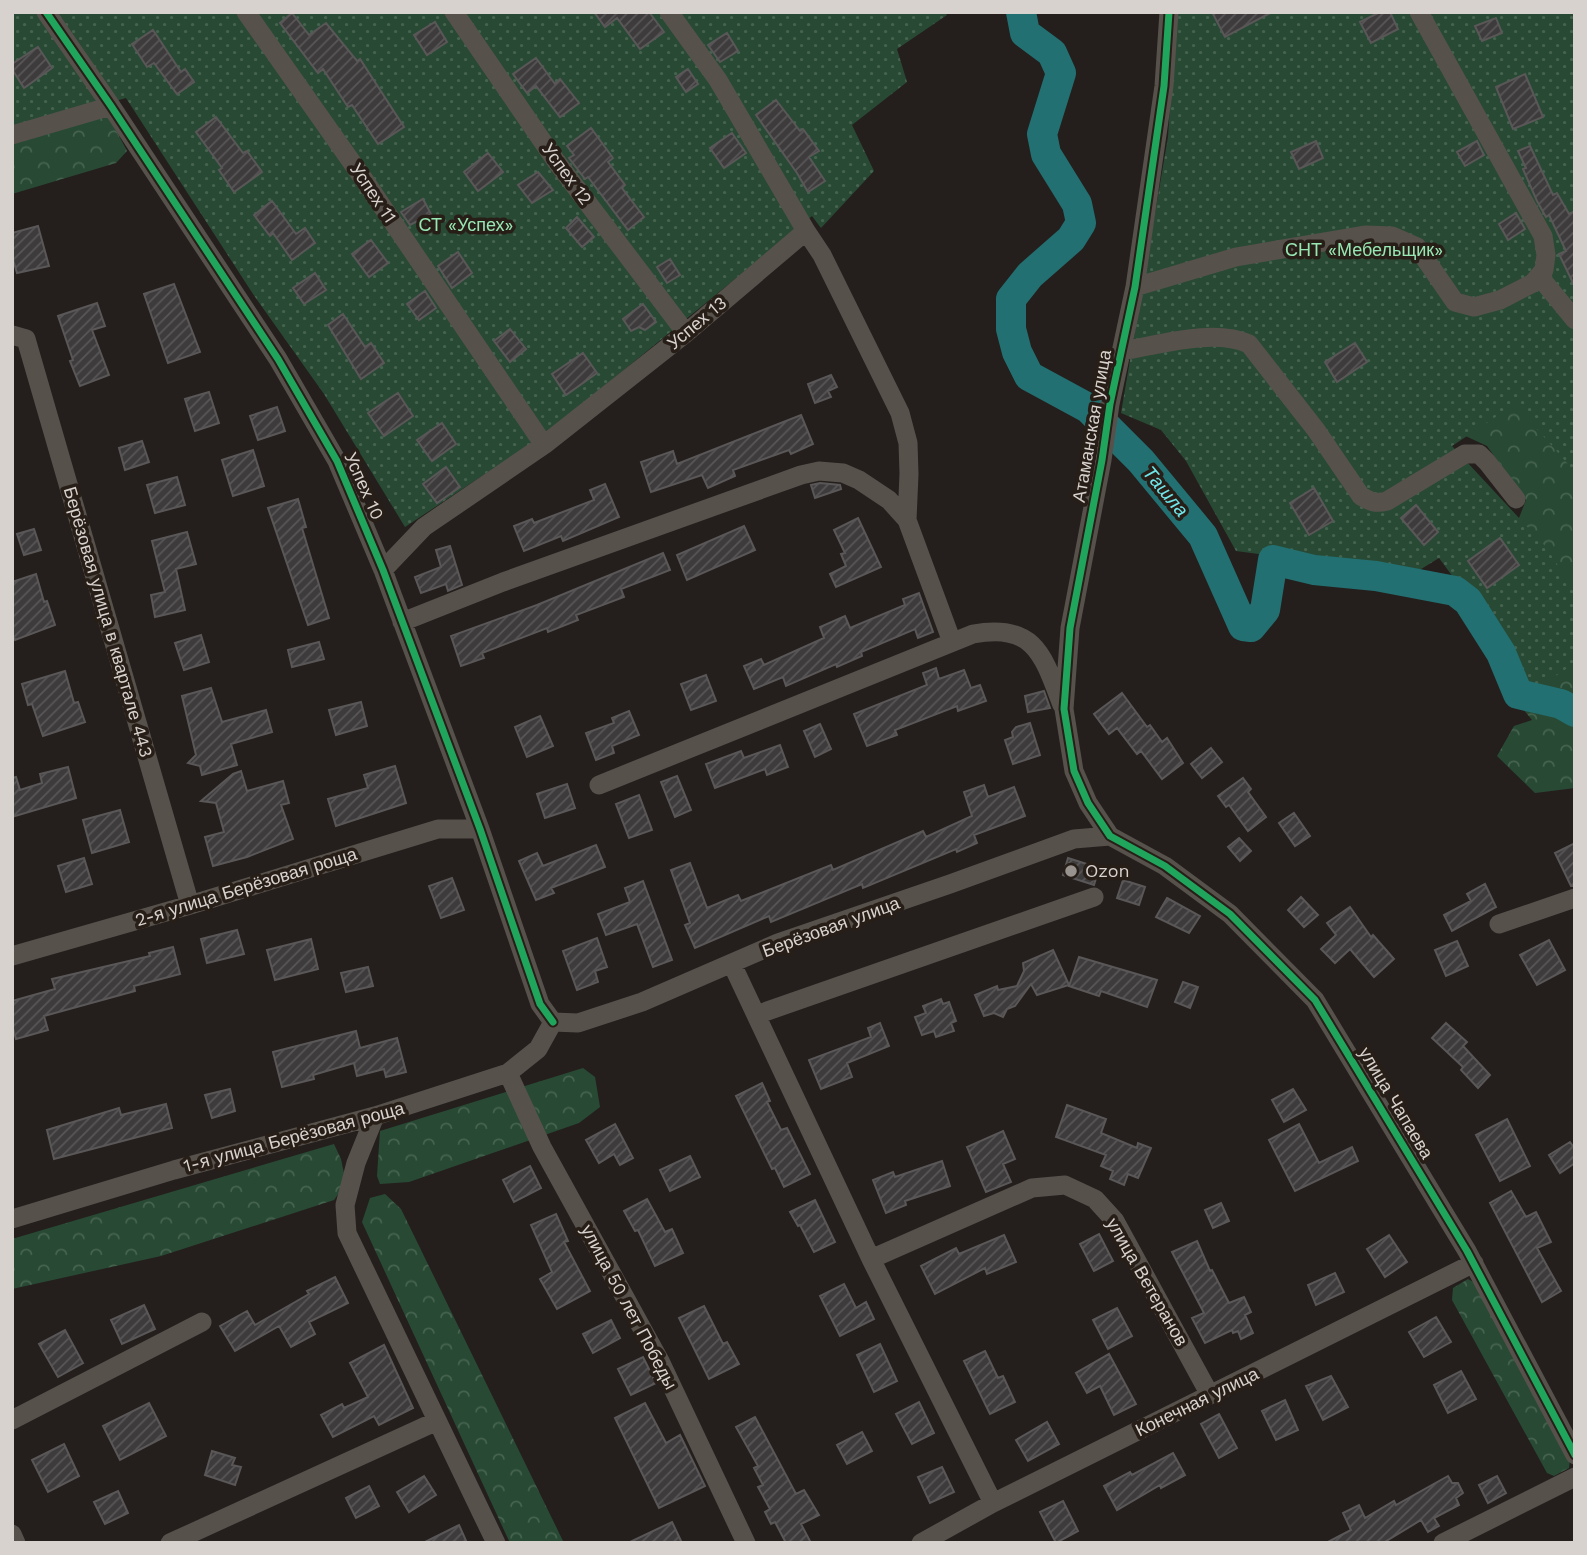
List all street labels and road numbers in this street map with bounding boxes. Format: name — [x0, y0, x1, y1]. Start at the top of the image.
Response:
street label: Успех 12 — [538, 139, 597, 209]
street label: Успех 11 — [346, 159, 401, 227]
street label: Успех 13 — [663, 292, 731, 353]
street label: Атаманская улица — [1068, 347, 1115, 504]
street label: Успех 10 — [340, 449, 389, 523]
street label: Берёзовая улица в квартале 443 — [60, 484, 157, 760]
street label: 2-я улица Берёзовая роща — [132, 842, 360, 930]
street label: Берёзовая улица — [759, 892, 903, 961]
street label: улица Чапаева — [1355, 1043, 1439, 1163]
street label: 1-я улица Берёзовая роща — [181, 1097, 408, 1176]
street label: улица Ветеранов — [1102, 1214, 1193, 1350]
street label: улица 50 лет Победы — [577, 1221, 682, 1393]
street label: Конечная улица — [1132, 1362, 1263, 1440]

